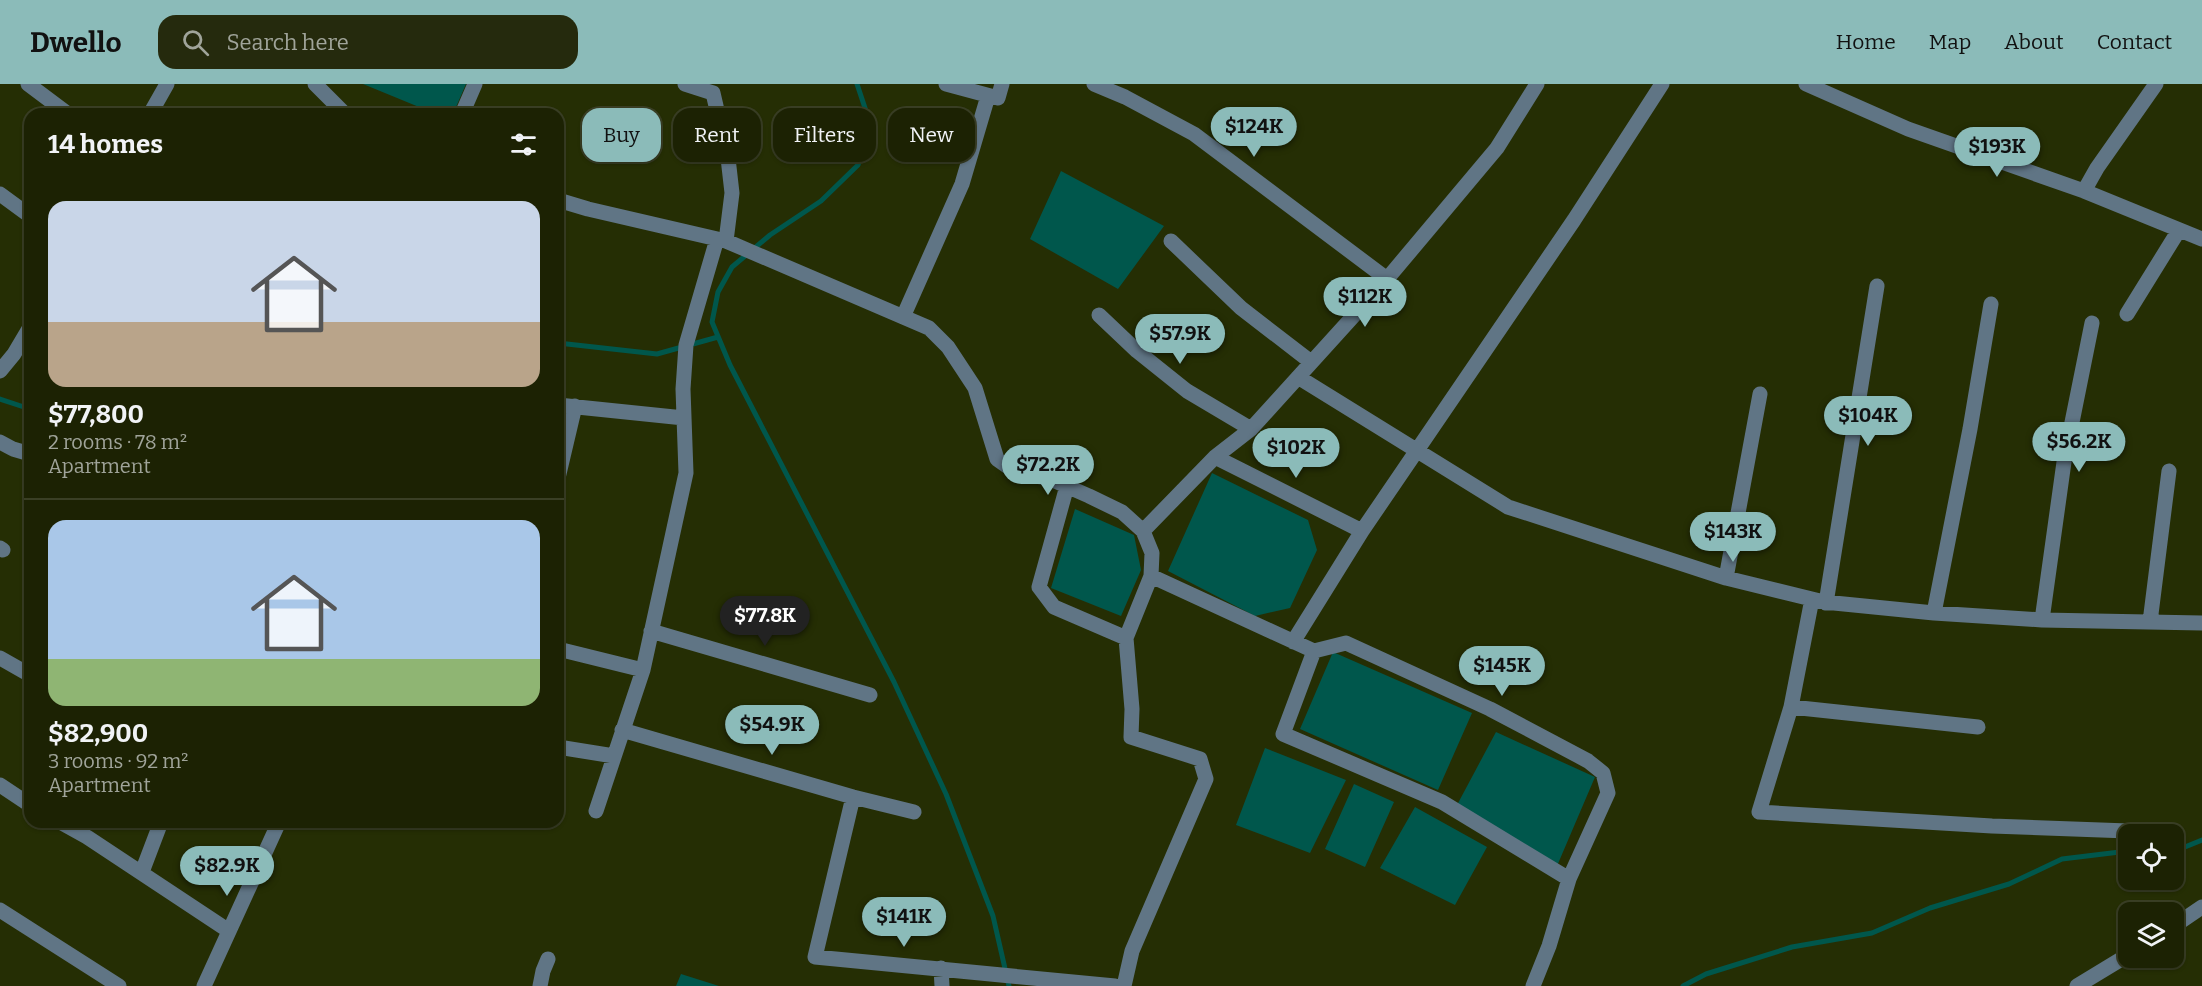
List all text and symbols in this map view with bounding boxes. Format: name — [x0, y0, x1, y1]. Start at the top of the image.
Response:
search box — [158, 15, 578, 69]
text: Dwello — [30, 26, 122, 59]
icon: search — [179, 26, 212, 59]
text: Search here — [227, 29, 349, 56]
text: Home — [1836, 29, 1896, 55]
text: Map — [1929, 29, 1971, 55]
text: About — [2004, 29, 2064, 55]
text: Contact — [2097, 29, 2172, 55]
pin: $124K — [1212, 107, 1296, 158]
chip: Buy — [582, 108, 661, 162]
chip: Rent — [673, 108, 761, 162]
chip: Filters — [773, 108, 876, 162]
chip: New — [888, 108, 975, 162]
text: $124K — [1225, 114, 1283, 138]
pin: $193K — [1955, 127, 2039, 178]
icon: filters — [507, 128, 540, 161]
text: 14 homes — [48, 129, 163, 160]
text: $193K — [1968, 134, 2026, 158]
icon: home — [240, 240, 348, 348]
pin: $112K — [1323, 277, 1407, 328]
text: $112K — [1338, 284, 1392, 308]
pin: $57.9K — [1131, 314, 1229, 365]
text: $57.9K — [1149, 321, 1211, 345]
pin: $104K — [1826, 396, 1910, 447]
text: $77,800 — [48, 399, 144, 430]
text: $104K — [1838, 403, 1898, 427]
pin: $56.2K — [2030, 422, 2128, 473]
pin: $102K — [1254, 428, 1338, 479]
text: $56.2K — [2046, 429, 2112, 453]
text: 2 rooms · 78 m² — [48, 430, 187, 454]
text: $102K — [1267, 435, 1326, 459]
pin: $72.2K — [999, 445, 1097, 496]
text: $72.2K — [1016, 452, 1080, 476]
text: Apartment — [48, 454, 151, 478]
pin: $143K — [1691, 512, 1775, 563]
text: $143K — [1704, 519, 1762, 543]
icon: home — [240, 559, 348, 667]
pin: $77.8K — [716, 596, 814, 647]
text: $77.8K — [734, 603, 796, 627]
pin: $145K — [1460, 646, 1544, 697]
text: $145K — [1473, 653, 1531, 677]
pin: $54.9K — [723, 705, 821, 756]
text: $54.9K — [739, 712, 805, 736]
text: $82,900 — [48, 718, 148, 749]
text: 3 rooms · 92 m² — [48, 749, 188, 773]
text: Apartment — [48, 773, 151, 797]
map controls — [2118, 824, 2184, 968]
button: locate — [2118, 824, 2184, 890]
pin: $82.9K — [178, 846, 276, 897]
text: $82.9K — [194, 853, 260, 877]
pin: $141K — [862, 897, 946, 948]
button: layers — [2118, 902, 2184, 968]
text: $141K — [876, 904, 932, 928]

